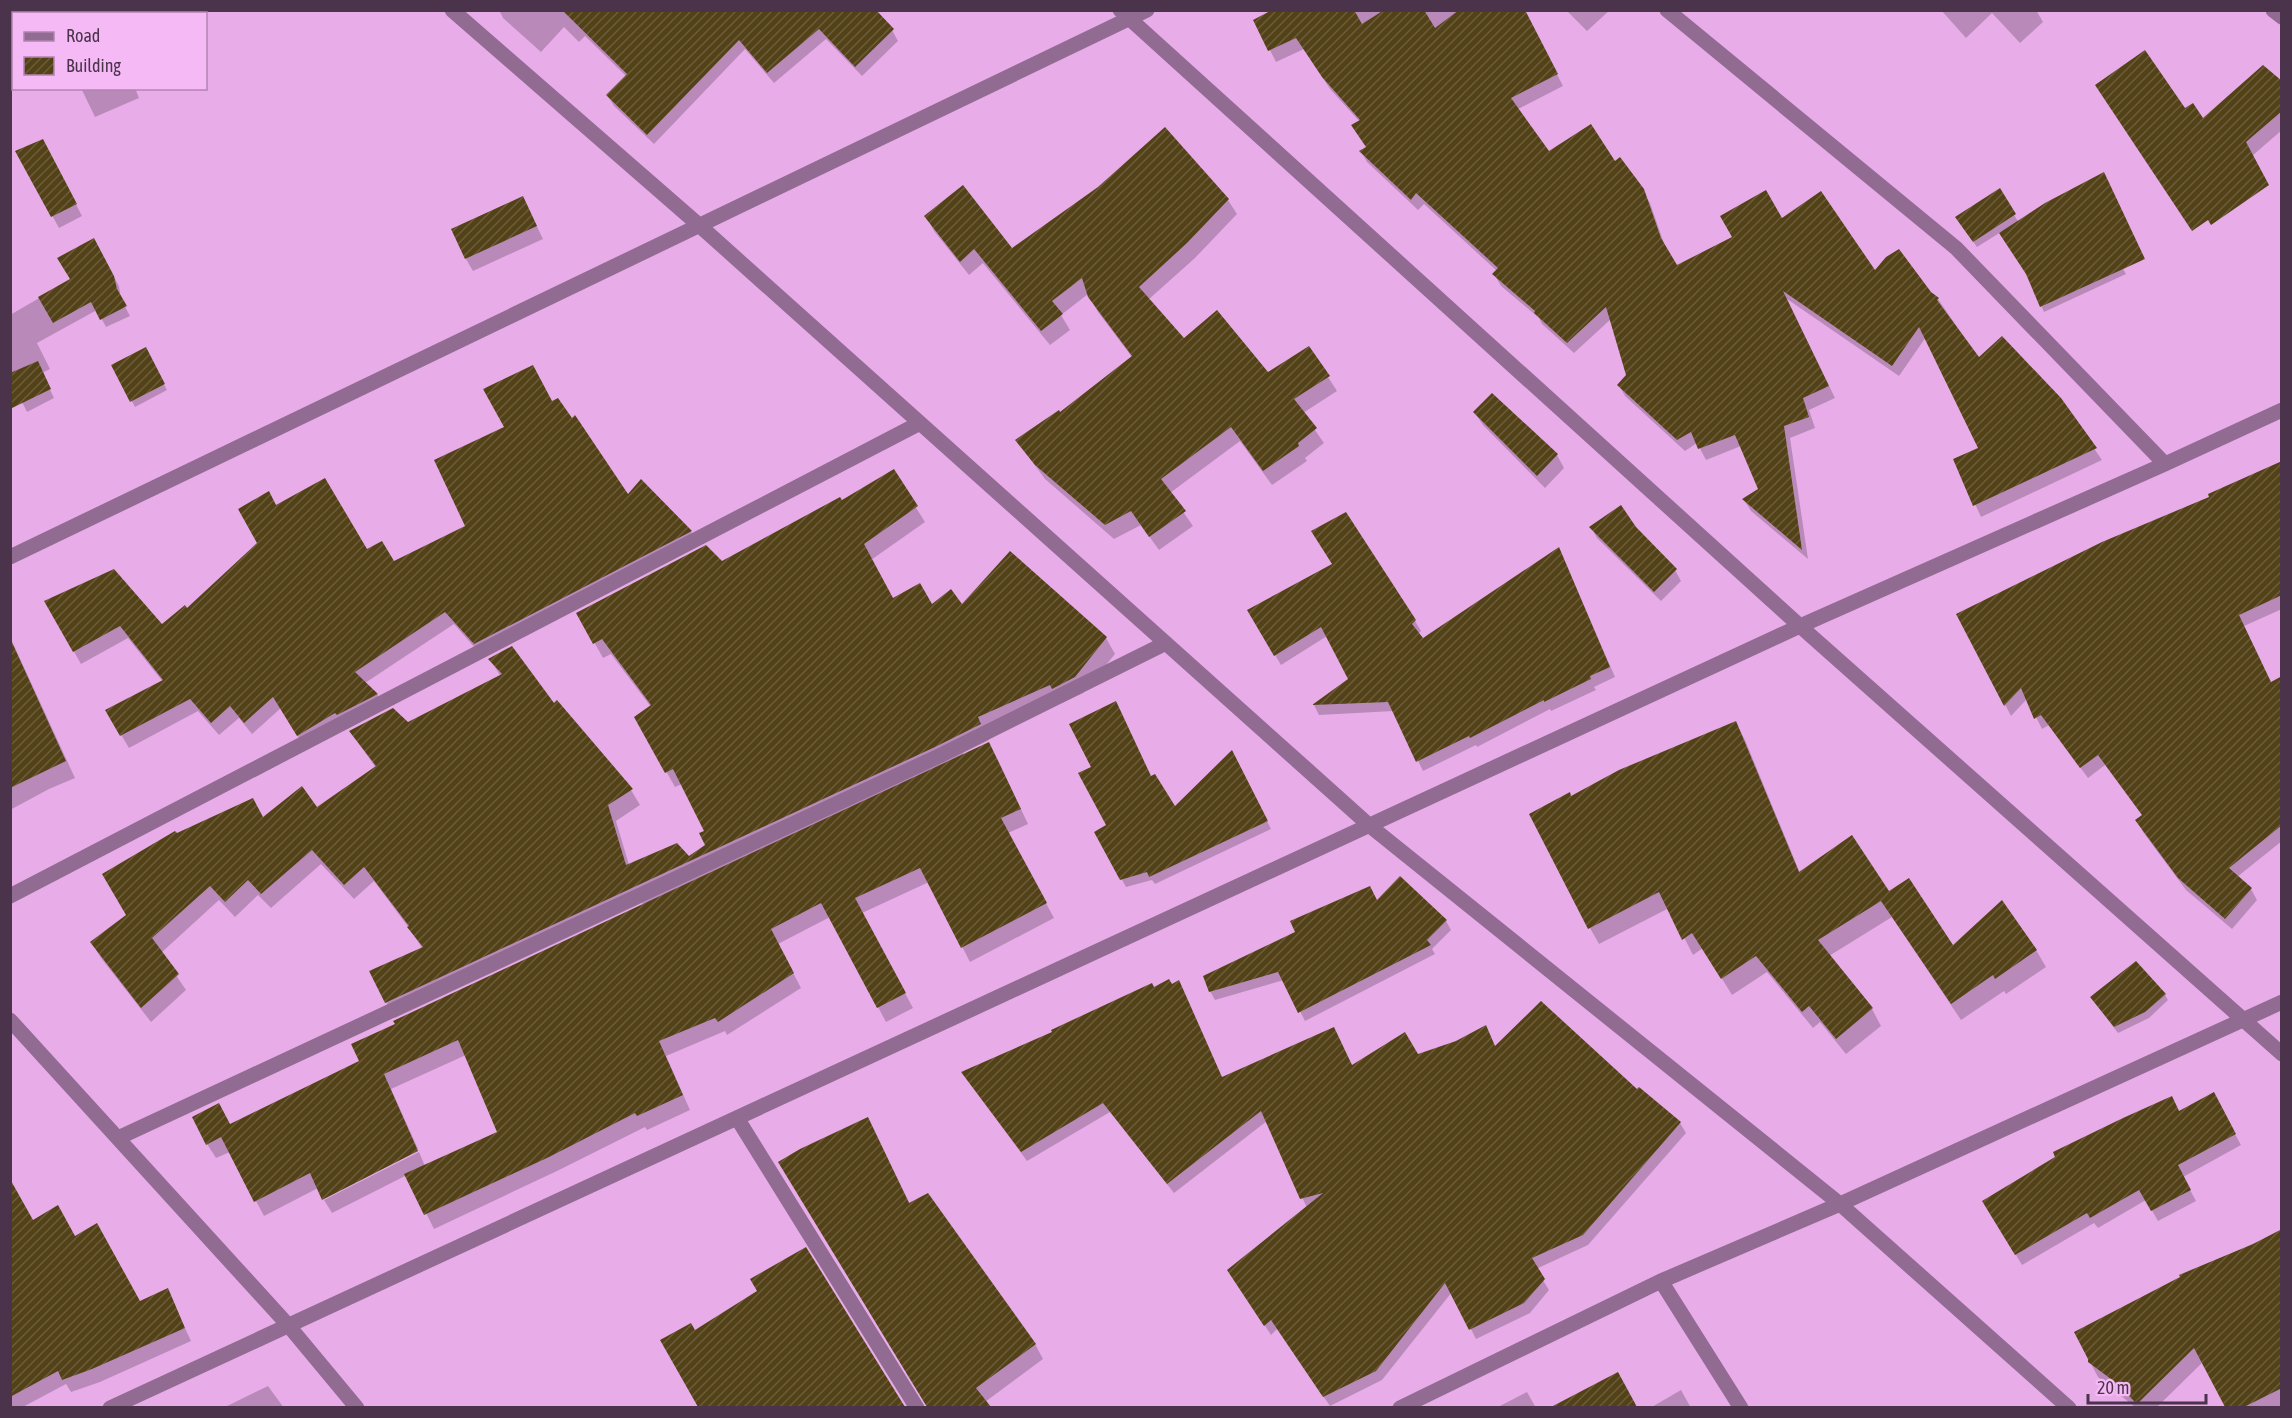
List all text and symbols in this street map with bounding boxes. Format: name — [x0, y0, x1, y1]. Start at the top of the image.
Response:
legend — [12, 12, 207, 90]
text: Road — [66, 25, 100, 46]
text: Building — [66, 55, 121, 76]
scale bar — [2088, 1367, 2206, 1405]
text: 20 m — [2097, 1377, 2129, 1398]

